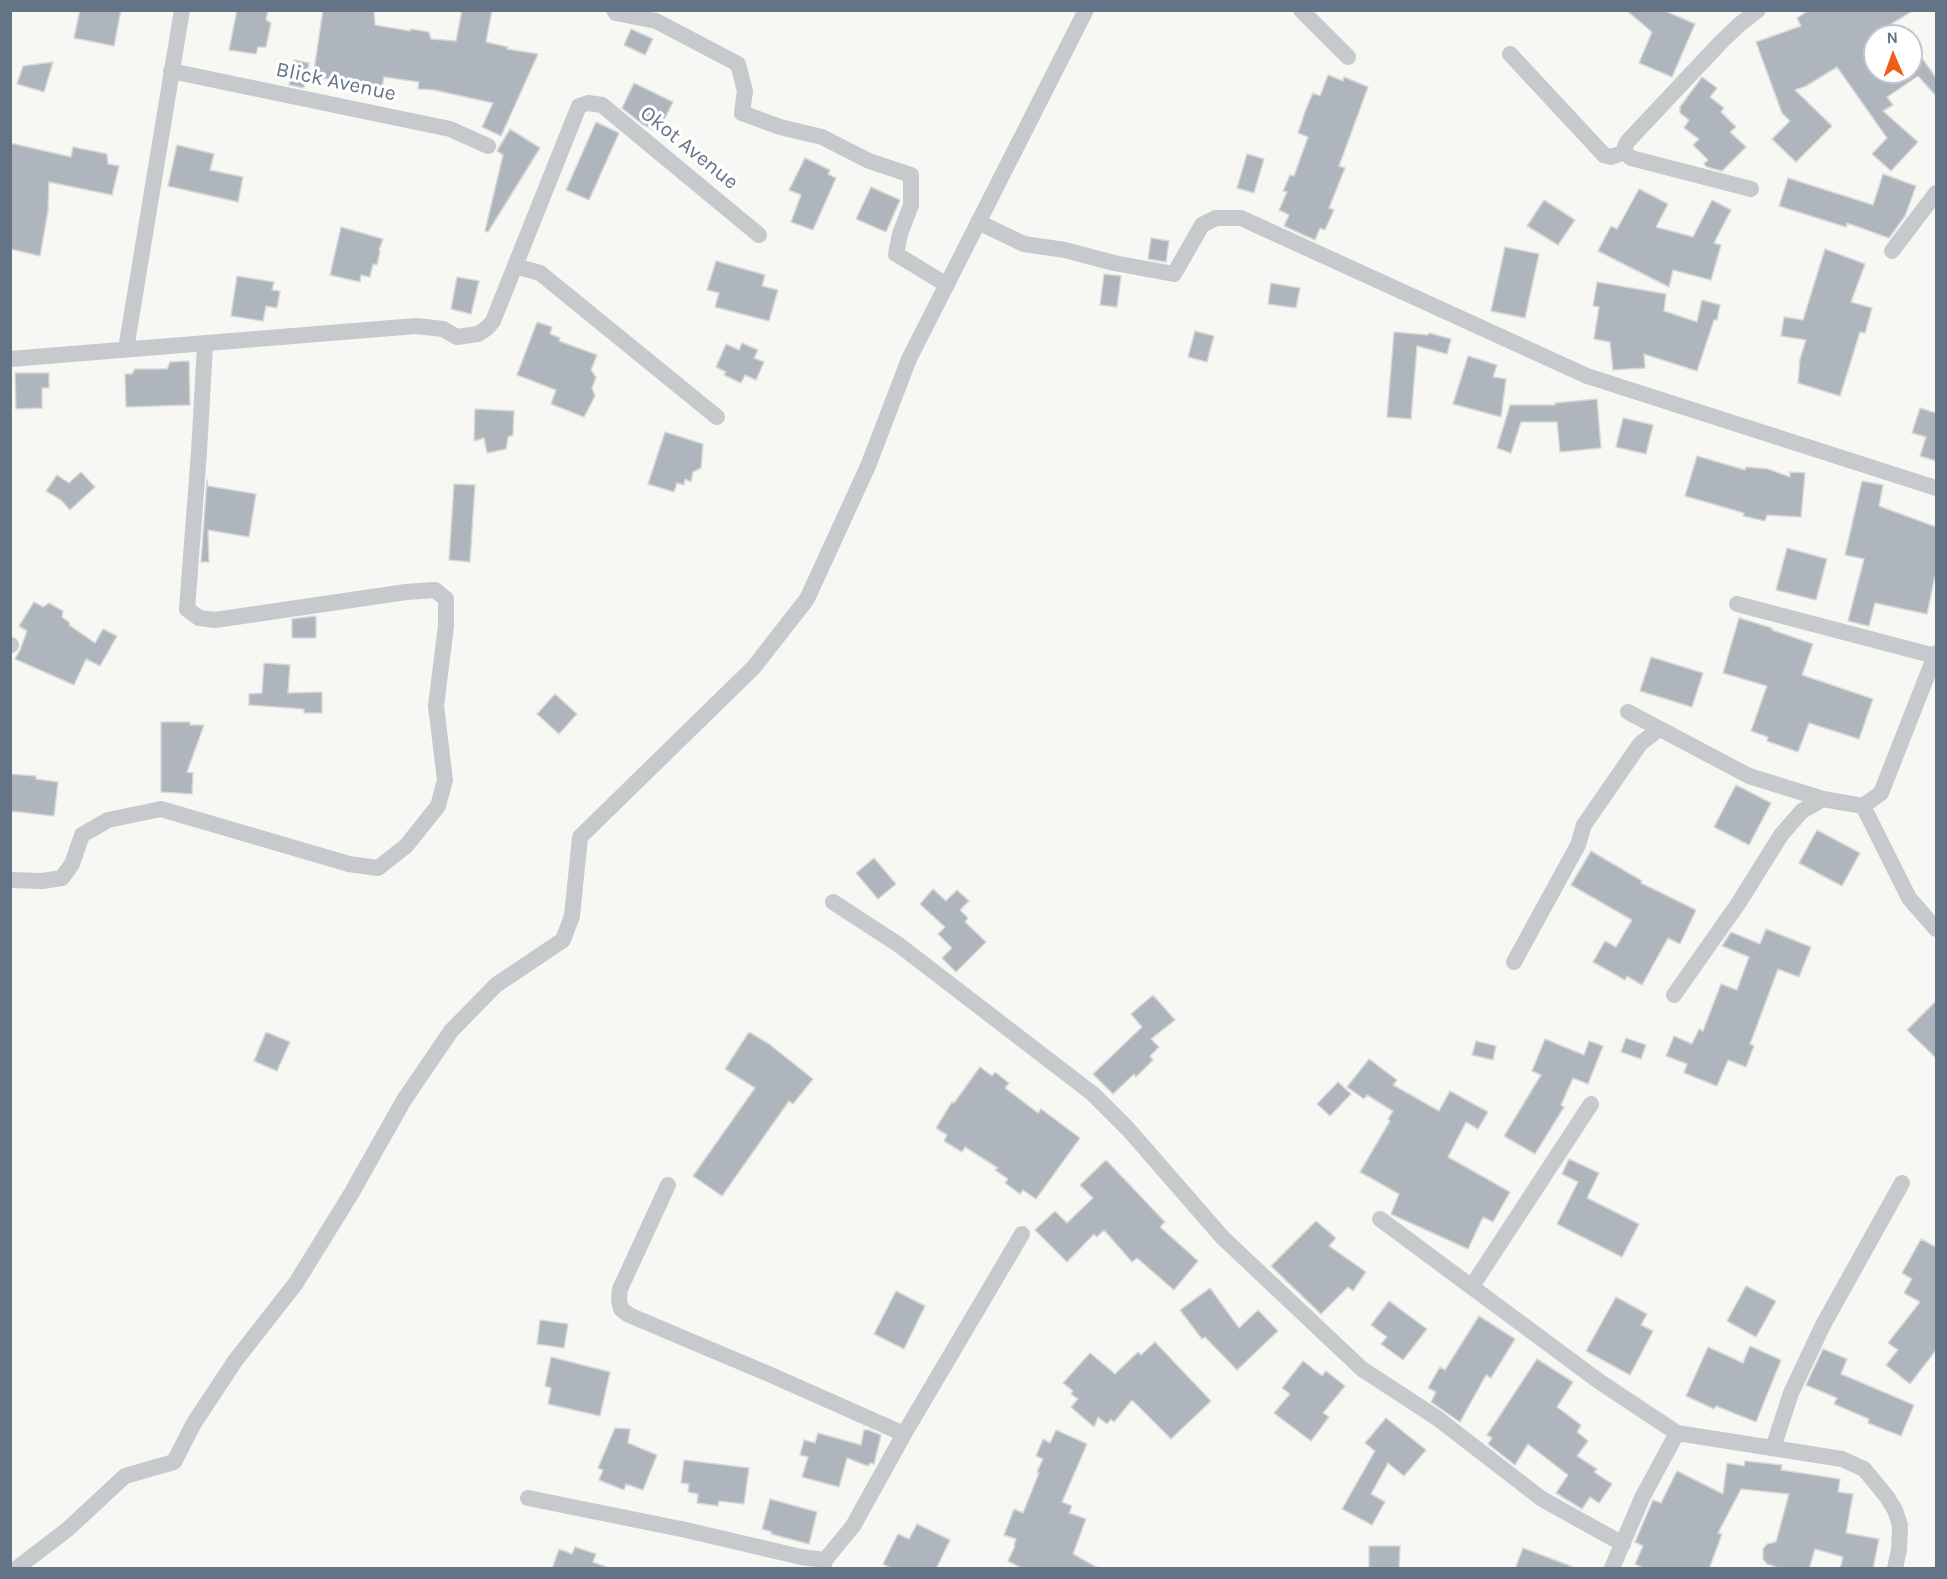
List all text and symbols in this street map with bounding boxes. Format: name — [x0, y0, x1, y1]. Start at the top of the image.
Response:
north arrow — [1863, 24, 1923, 84]
text: N — [1886, 28, 1898, 47]
street label: Blick Avenue — [274, 57, 398, 107]
street label: Okot Avenue — [635, 101, 743, 195]

